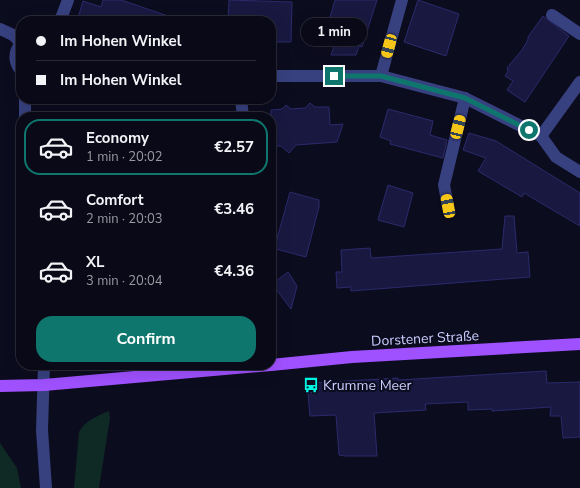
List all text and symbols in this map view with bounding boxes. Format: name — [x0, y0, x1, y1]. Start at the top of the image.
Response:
callout: 1 min — [301, 18, 367, 46]
text: 1 min — [317, 23, 351, 41]
text: Im Hohen Winkel — [60, 31, 182, 51]
car — [380, 33, 398, 59]
route end — [325, 67, 343, 85]
text: Im Hohen Winkel — [60, 70, 182, 90]
car — [449, 114, 467, 140]
route start — [520, 121, 538, 139]
text: Economy — [86, 128, 149, 148]
icon: car — [38, 129, 74, 165]
text: €2.57 — [214, 137, 254, 157]
text: 1 min · 20:02 — [86, 148, 162, 166]
text: Comfort — [86, 190, 143, 210]
icon: car — [38, 191, 74, 227]
car — [440, 193, 456, 219]
text: €3.46 — [214, 199, 254, 219]
text: 2 min · 20:03 — [86, 210, 162, 228]
text: XL — [86, 252, 105, 272]
icon: car — [38, 253, 74, 289]
text: €4.36 — [214, 261, 254, 281]
text: 3 min · 20:04 — [86, 272, 162, 290]
button: Confirm — [36, 316, 256, 362]
street label: Dorstener Straße — [371, 326, 479, 351]
bus stop icon: Krumme Meer — [302, 376, 320, 394]
place label: Krumme Meer — [323, 376, 412, 395]

